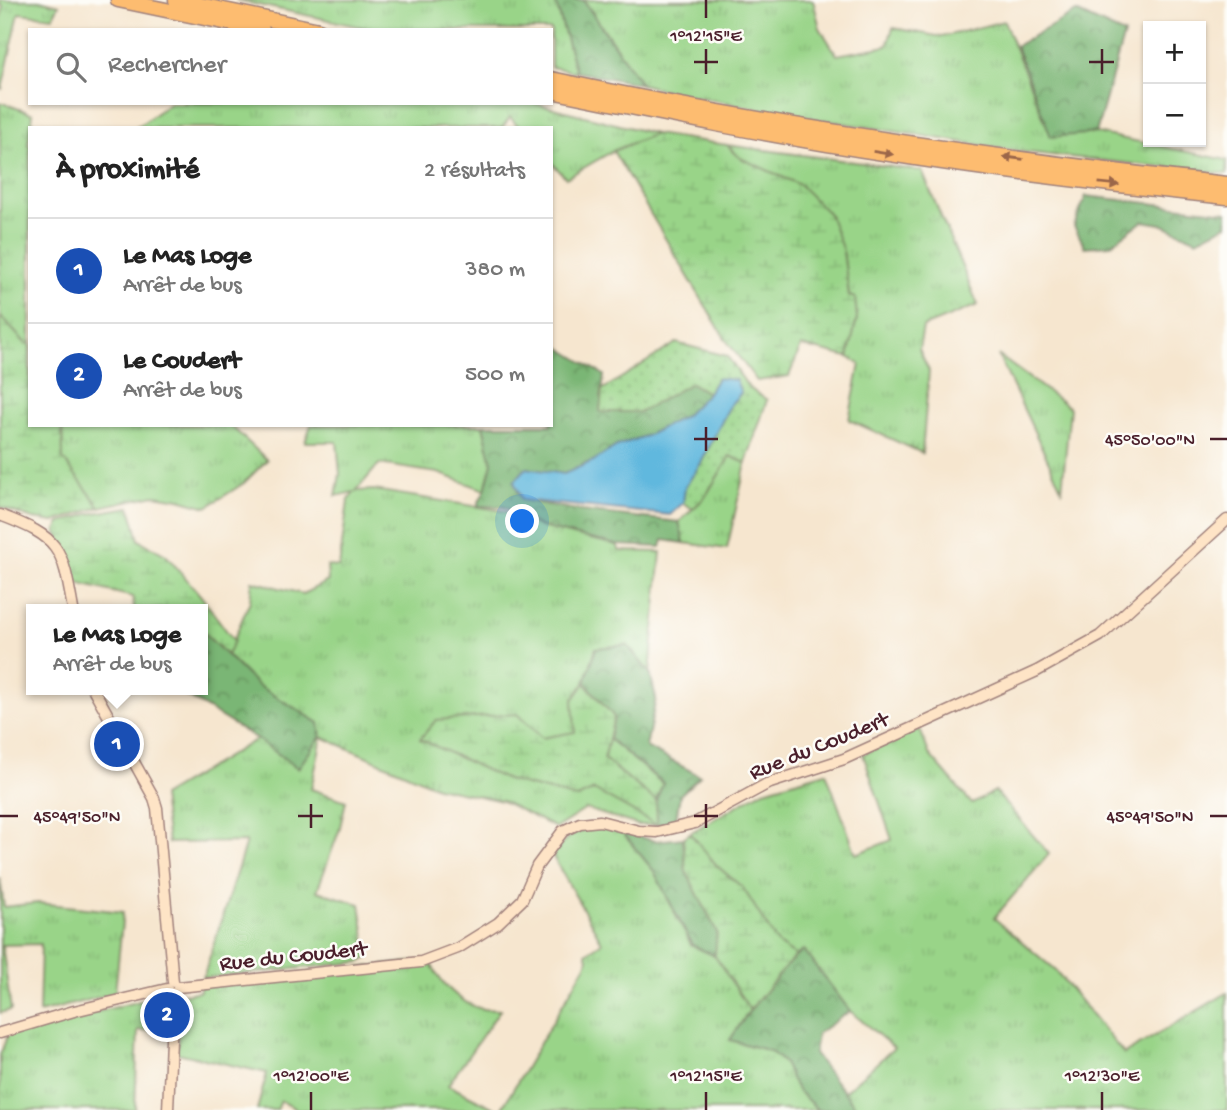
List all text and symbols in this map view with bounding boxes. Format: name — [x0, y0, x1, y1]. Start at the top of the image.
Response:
map controls — [1143, 21, 1206, 147]
button: + — [1143, 21, 1206, 84]
text: 1°12'15"E — [669, 27, 743, 48]
search box — [28, 28, 553, 105]
icon: search — [52, 48, 90, 86]
text: Rechercher — [108, 51, 226, 82]
button: − — [1143, 84, 1206, 147]
one-way arrow — [872, 148, 894, 159]
one-way arrow — [1002, 153, 1024, 164]
text: À proximité — [56, 154, 200, 189]
text: 2 résultats — [424, 158, 525, 185]
one-way arrow — [1098, 179, 1120, 190]
text: Le Mas Loge — [123, 242, 252, 273]
text: 1 — [74, 257, 84, 284]
text: 380 m — [466, 257, 525, 284]
text: Arrêt de bus — [123, 273, 242, 300]
text: Le Coudert — [123, 347, 240, 378]
text: 2 — [73, 362, 85, 389]
text: 500 m — [465, 362, 525, 389]
text: Arrêt de bus — [123, 378, 242, 405]
text: 45°50'00"N — [1105, 431, 1195, 452]
your location — [505, 504, 539, 538]
popup — [26, 604, 208, 695]
text: Le Mas Loge — [53, 621, 181, 652]
text: Arrêt de bus — [53, 652, 172, 679]
street label: Rue du Coudert — [746, 706, 894, 787]
pin: 1 — [94, 718, 140, 770]
text: 45°49'50"N — [33, 808, 121, 829]
text: 45°49'50"N — [1106, 808, 1194, 829]
street label: Rue du Coudert — [218, 936, 370, 979]
pin: 2 — [144, 989, 190, 1041]
text: 1°12'00"E — [272, 1067, 349, 1088]
text: 1°12'15"E — [669, 1067, 743, 1088]
text: 1°12'30"E — [1064, 1067, 1140, 1088]

